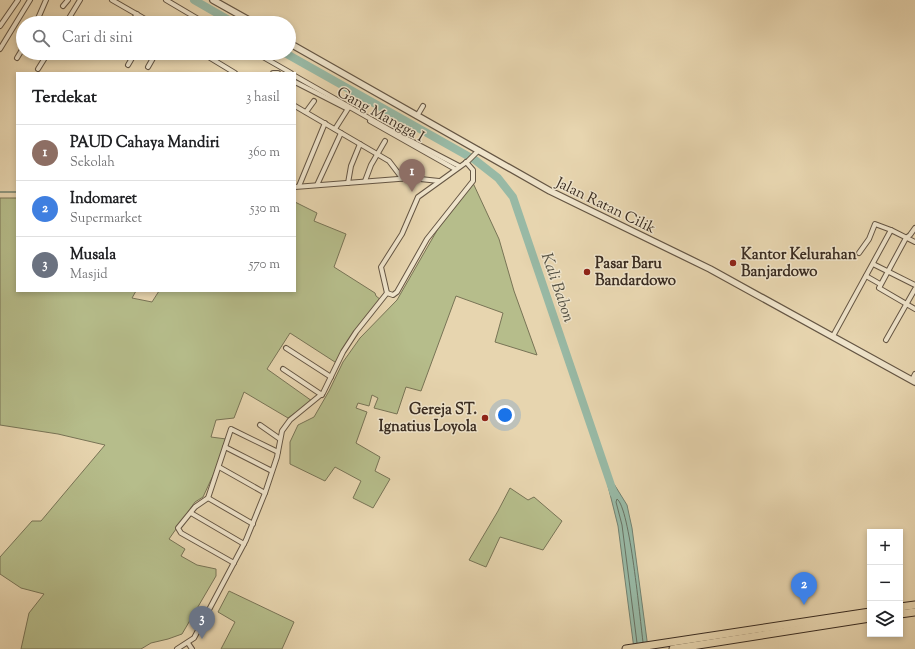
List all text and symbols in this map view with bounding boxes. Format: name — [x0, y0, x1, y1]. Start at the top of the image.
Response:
search box — [16, 16, 296, 60]
icon: search — [30, 27, 52, 49]
text: Cari di sini — [62, 28, 133, 49]
street label: Gang Mangga I — [333, 83, 428, 148]
text: Terdekat — [32, 86, 97, 110]
text: 3 hasil — [246, 89, 280, 107]
text: PAUD Cahaya Mandiri — [70, 133, 220, 154]
text: 1 — [43, 144, 47, 162]
text: 360 m — [248, 144, 280, 162]
text: Sekolah — [70, 154, 115, 172]
pin: 1 — [399, 159, 425, 192]
street label: Jalan Ratan Cilik — [551, 173, 659, 240]
text: Indomaret — [70, 189, 137, 210]
text: 2 — [42, 200, 48, 218]
text: 530 m — [250, 200, 280, 218]
text: Supermarket — [70, 210, 142, 228]
text: Musala — [70, 245, 116, 266]
place label: Kantor Kelurahan Banjardowo — [741, 245, 857, 283]
water label: Kali Babon — [534, 250, 579, 326]
place label: Pasar Baru Bandardowo — [595, 254, 676, 292]
text: 3 — [42, 256, 48, 274]
text: 570 m — [249, 256, 280, 274]
marker: Kantor Kelurahan Banjardowo — [728, 258, 738, 268]
text: Masjid — [70, 266, 108, 284]
marker: Pasar Baru Bandardowo — [582, 267, 592, 277]
place label: Gereja ST. Ignatius Loyola — [379, 400, 477, 438]
your location — [495, 405, 515, 425]
marker: Gereja ST. Ignatius Loyola — [480, 413, 490, 423]
map controls — [867, 529, 903, 637]
button: + — [867, 529, 903, 565]
button: − — [867, 565, 903, 601]
pin: 2 — [791, 572, 817, 605]
button: layers — [867, 601, 903, 637]
pin: 3 — [189, 606, 215, 639]

